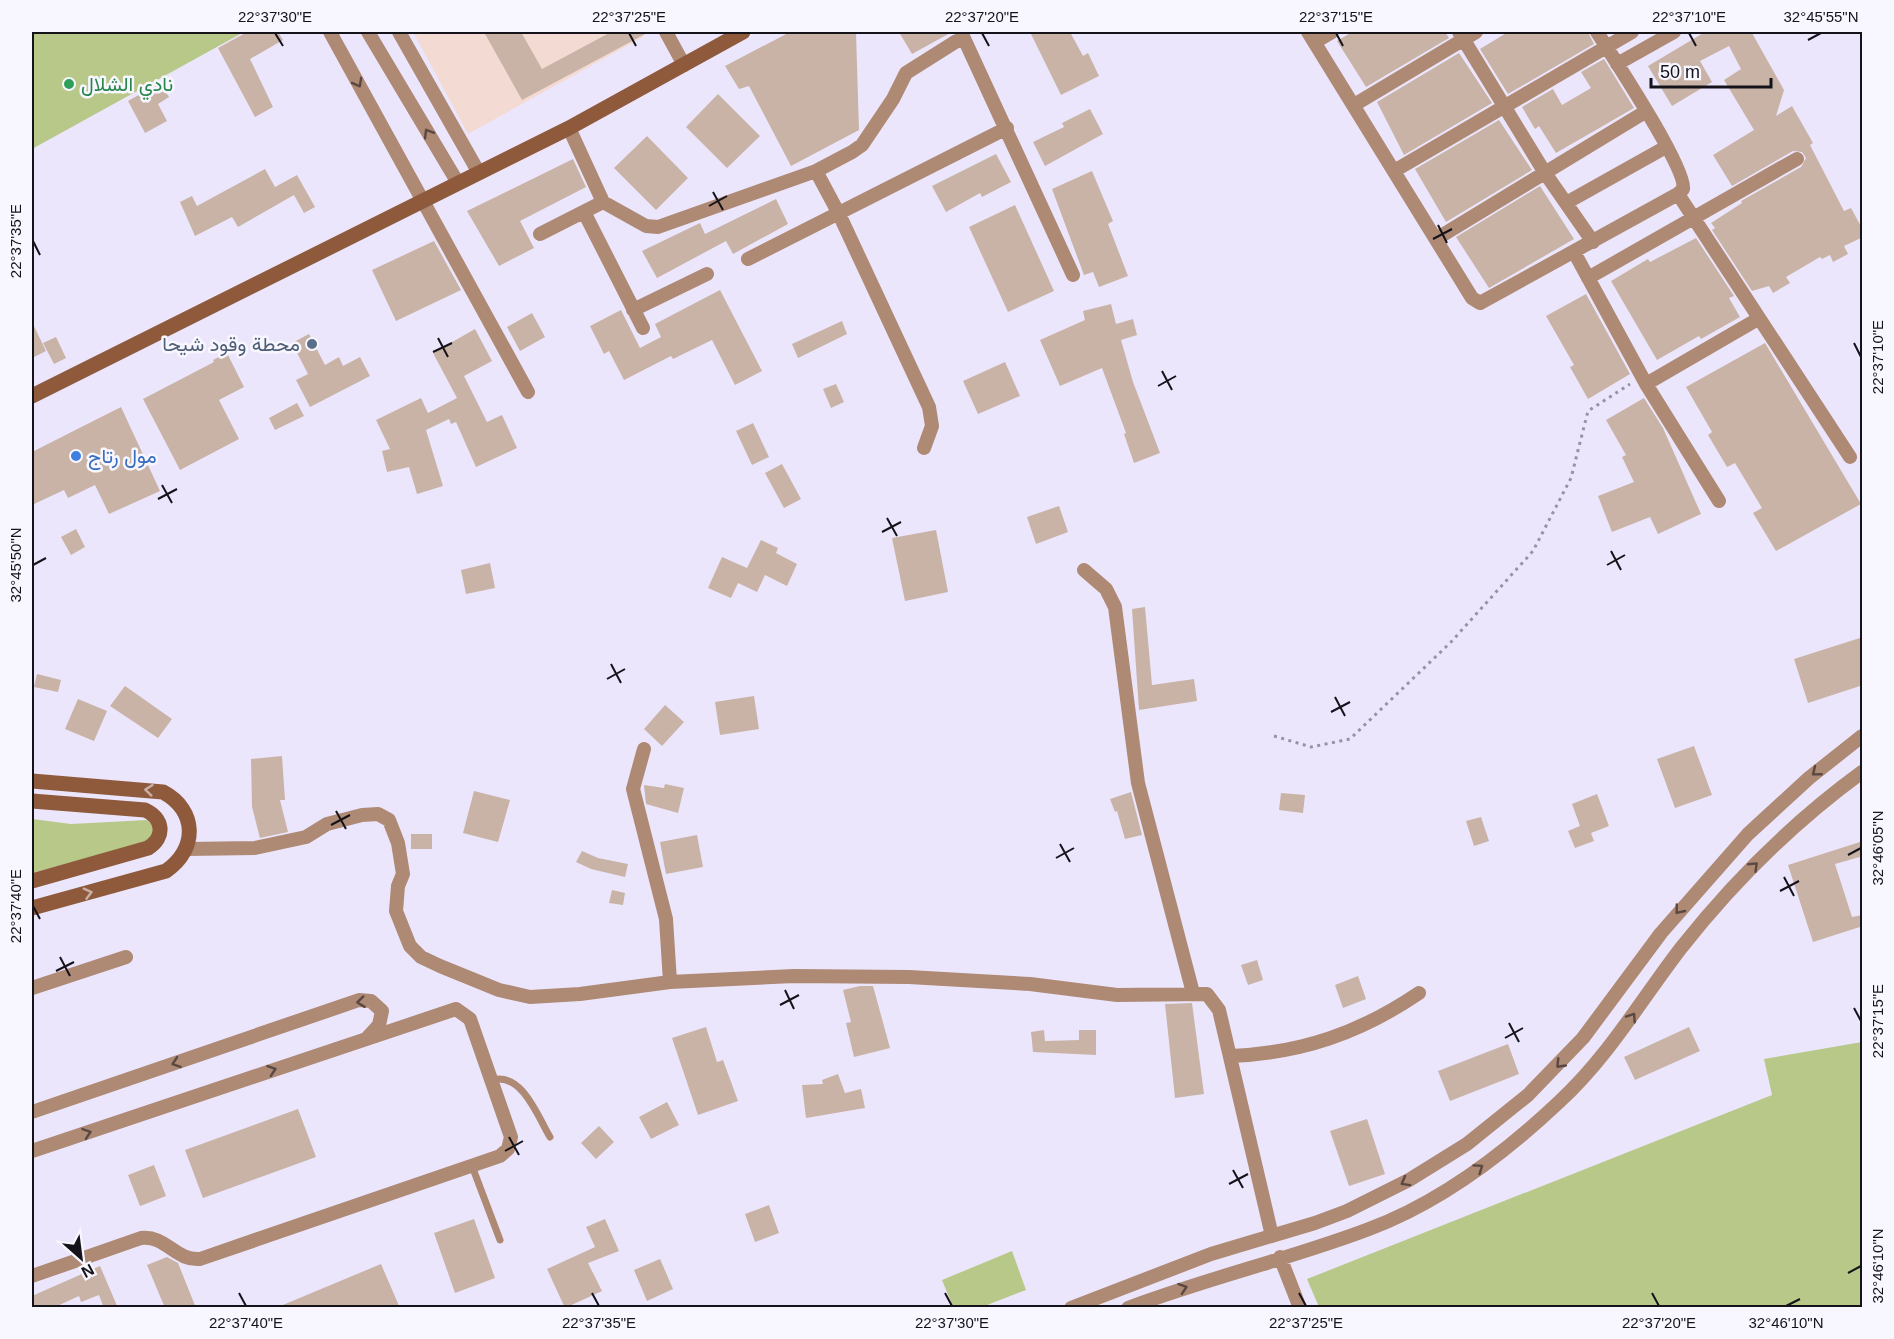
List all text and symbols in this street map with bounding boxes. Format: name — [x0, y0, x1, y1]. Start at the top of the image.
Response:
text: 22°37'30"E — [238, 8, 312, 25]
text: 22°37'25"E — [592, 8, 666, 25]
text: 22°37'20"E — [945, 8, 1019, 25]
text: 22°37'15"E — [1299, 8, 1373, 25]
text: 22°37'10"E — [1652, 8, 1726, 25]
text: 32°45'55"N — [1783, 8, 1859, 25]
scale bar — [1651, 51, 1771, 89]
text: 50 m — [1660, 62, 1700, 82]
place label: نادي الشلال — [81, 73, 173, 101]
marker: نادي الشلال — [62, 77, 76, 91]
one-way arrow — [351, 77, 362, 87]
one-way arrow — [424, 129, 436, 139]
text: 22°37'35"E — [7, 204, 24, 278]
text: 22°37'10"E — [1869, 320, 1886, 394]
place label: محطة وقود شيحا — [162, 333, 300, 357]
marker: محطة وقود شيحا — [305, 337, 319, 351]
place label: مول رتاج — [88, 445, 157, 470]
marker: مول رتاج — [69, 449, 83, 463]
text: 32°45'50"N — [7, 527, 24, 603]
one-way arrow — [1812, 765, 1823, 776]
one-way arrow — [144, 784, 153, 797]
text: 32°46'05"N — [1869, 810, 1886, 886]
one-way arrow — [1748, 862, 1758, 873]
text: 22°37'40"E — [7, 869, 24, 943]
one-way arrow — [82, 888, 93, 900]
one-way arrow — [1676, 903, 1687, 914]
text: 22°37'15"E — [1869, 984, 1886, 1058]
one-way arrow — [356, 995, 366, 1008]
one-way arrow — [1625, 1013, 1636, 1024]
one-way arrow — [171, 1055, 182, 1068]
one-way arrow — [1556, 1056, 1567, 1067]
one-way arrow — [266, 1065, 276, 1077]
one-way arrow — [81, 1127, 92, 1140]
one-way arrow — [1472, 1164, 1483, 1175]
one-way arrow — [1401, 1175, 1412, 1186]
north arrow — [51, 1228, 111, 1288]
text: 32°46'10"N — [1869, 1228, 1886, 1304]
text: N — [79, 1261, 97, 1281]
one-way arrow — [1177, 1282, 1188, 1295]
text: 22°37'40"E — [209, 1314, 283, 1331]
text: 22°37'35"E — [562, 1314, 636, 1331]
text: 22°37'30"E — [915, 1314, 989, 1331]
text: 22°37'25"E — [1269, 1314, 1343, 1331]
text: 22°37'20"E — [1622, 1314, 1696, 1331]
text: 32°46'10"N — [1748, 1314, 1824, 1331]

